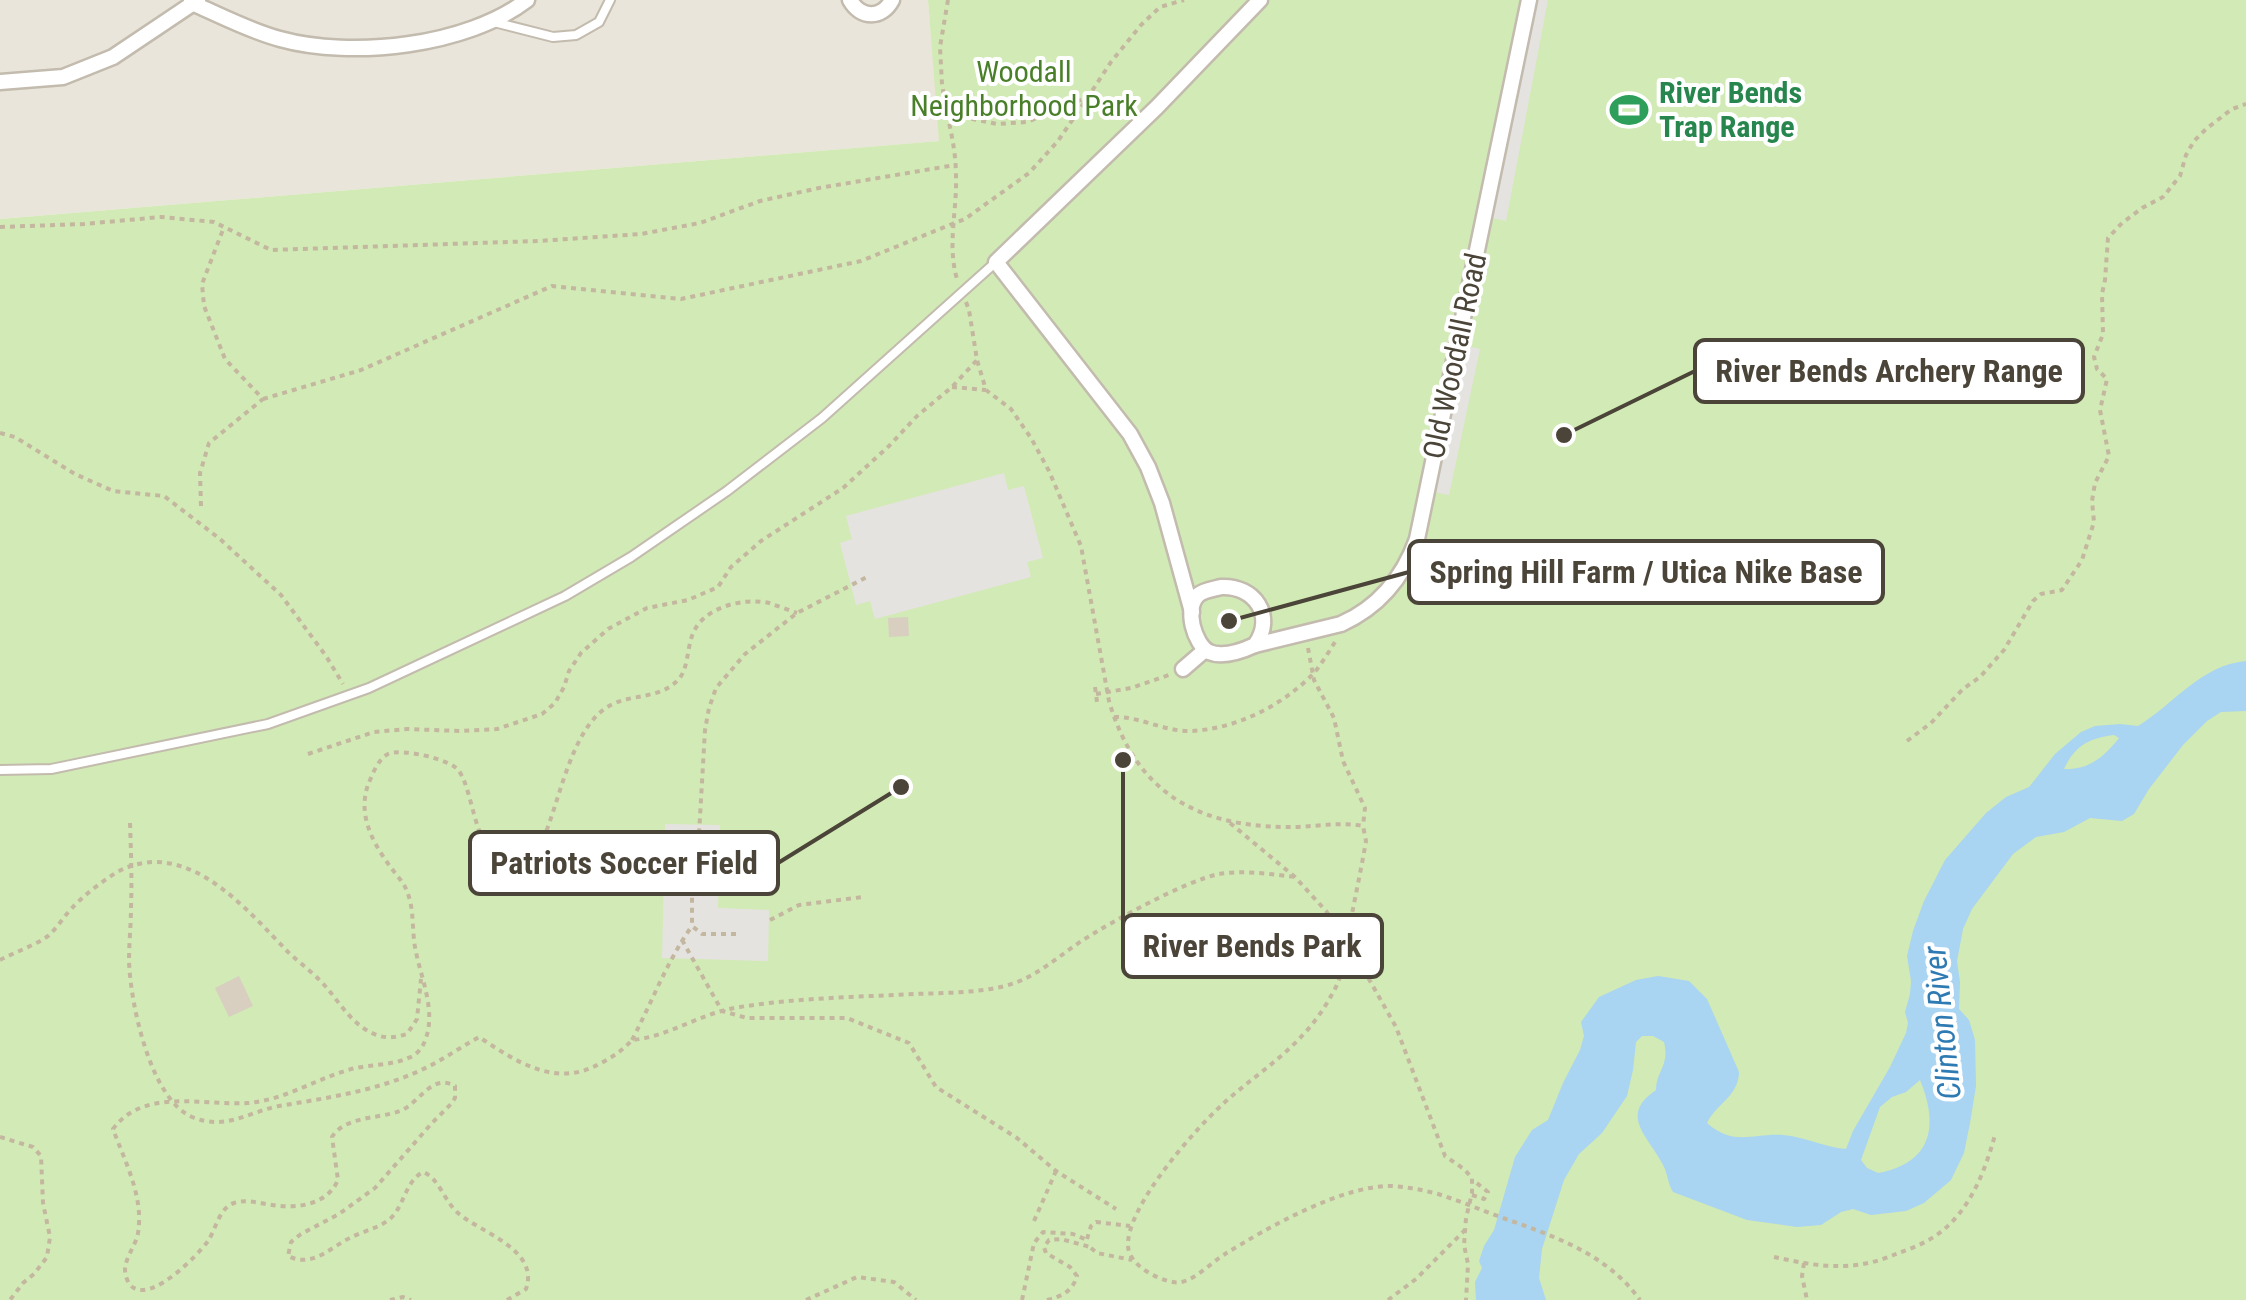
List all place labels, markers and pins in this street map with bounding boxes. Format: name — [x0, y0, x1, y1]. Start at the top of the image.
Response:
place label: River Bends Trap Range — [1659, 75, 1802, 144]
sports icon: River Bends Trap Range — [1608, 89, 1650, 131]
callout: River Bends Archery Range — [1695, 340, 2083, 402]
callout: Spring Hill Farm / Utica Nike Base — [1409, 541, 1883, 603]
callout: Patriots Soccer Field — [470, 832, 778, 894]
callout: River Bends Park — [1123, 915, 1382, 977]

